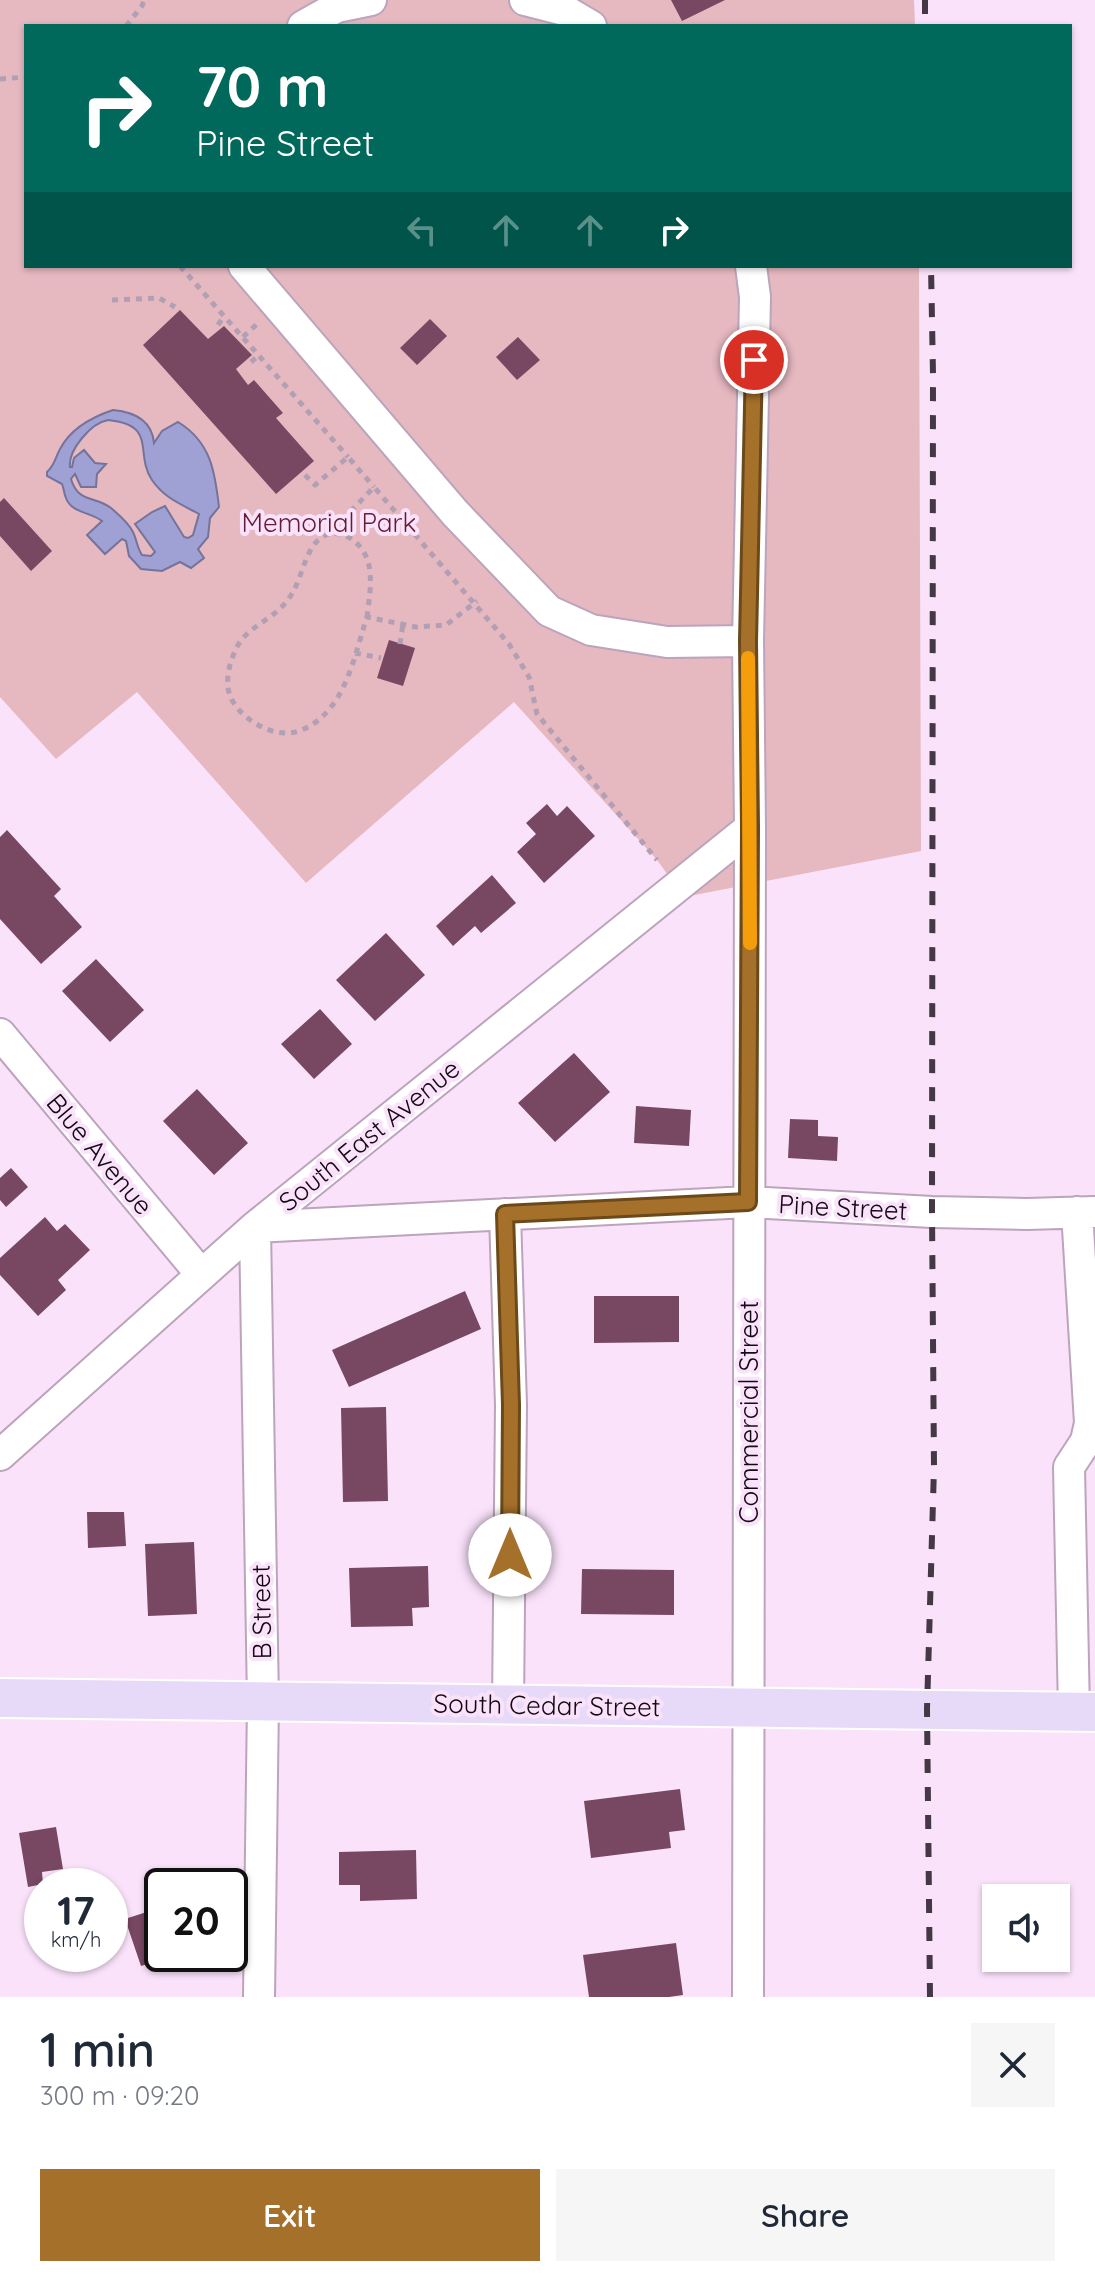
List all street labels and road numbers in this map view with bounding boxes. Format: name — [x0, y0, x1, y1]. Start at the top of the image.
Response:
street label: South East Avenue — [272, 1052, 466, 1218]
street label: Blue Avenue — [40, 1087, 160, 1221]
street label: Pine Street — [778, 1187, 908, 1227]
street label: Commercial Street — [732, 1300, 765, 1524]
street label: B Street — [244, 1564, 278, 1660]
street label: South Cedar Street — [433, 1687, 661, 1723]

